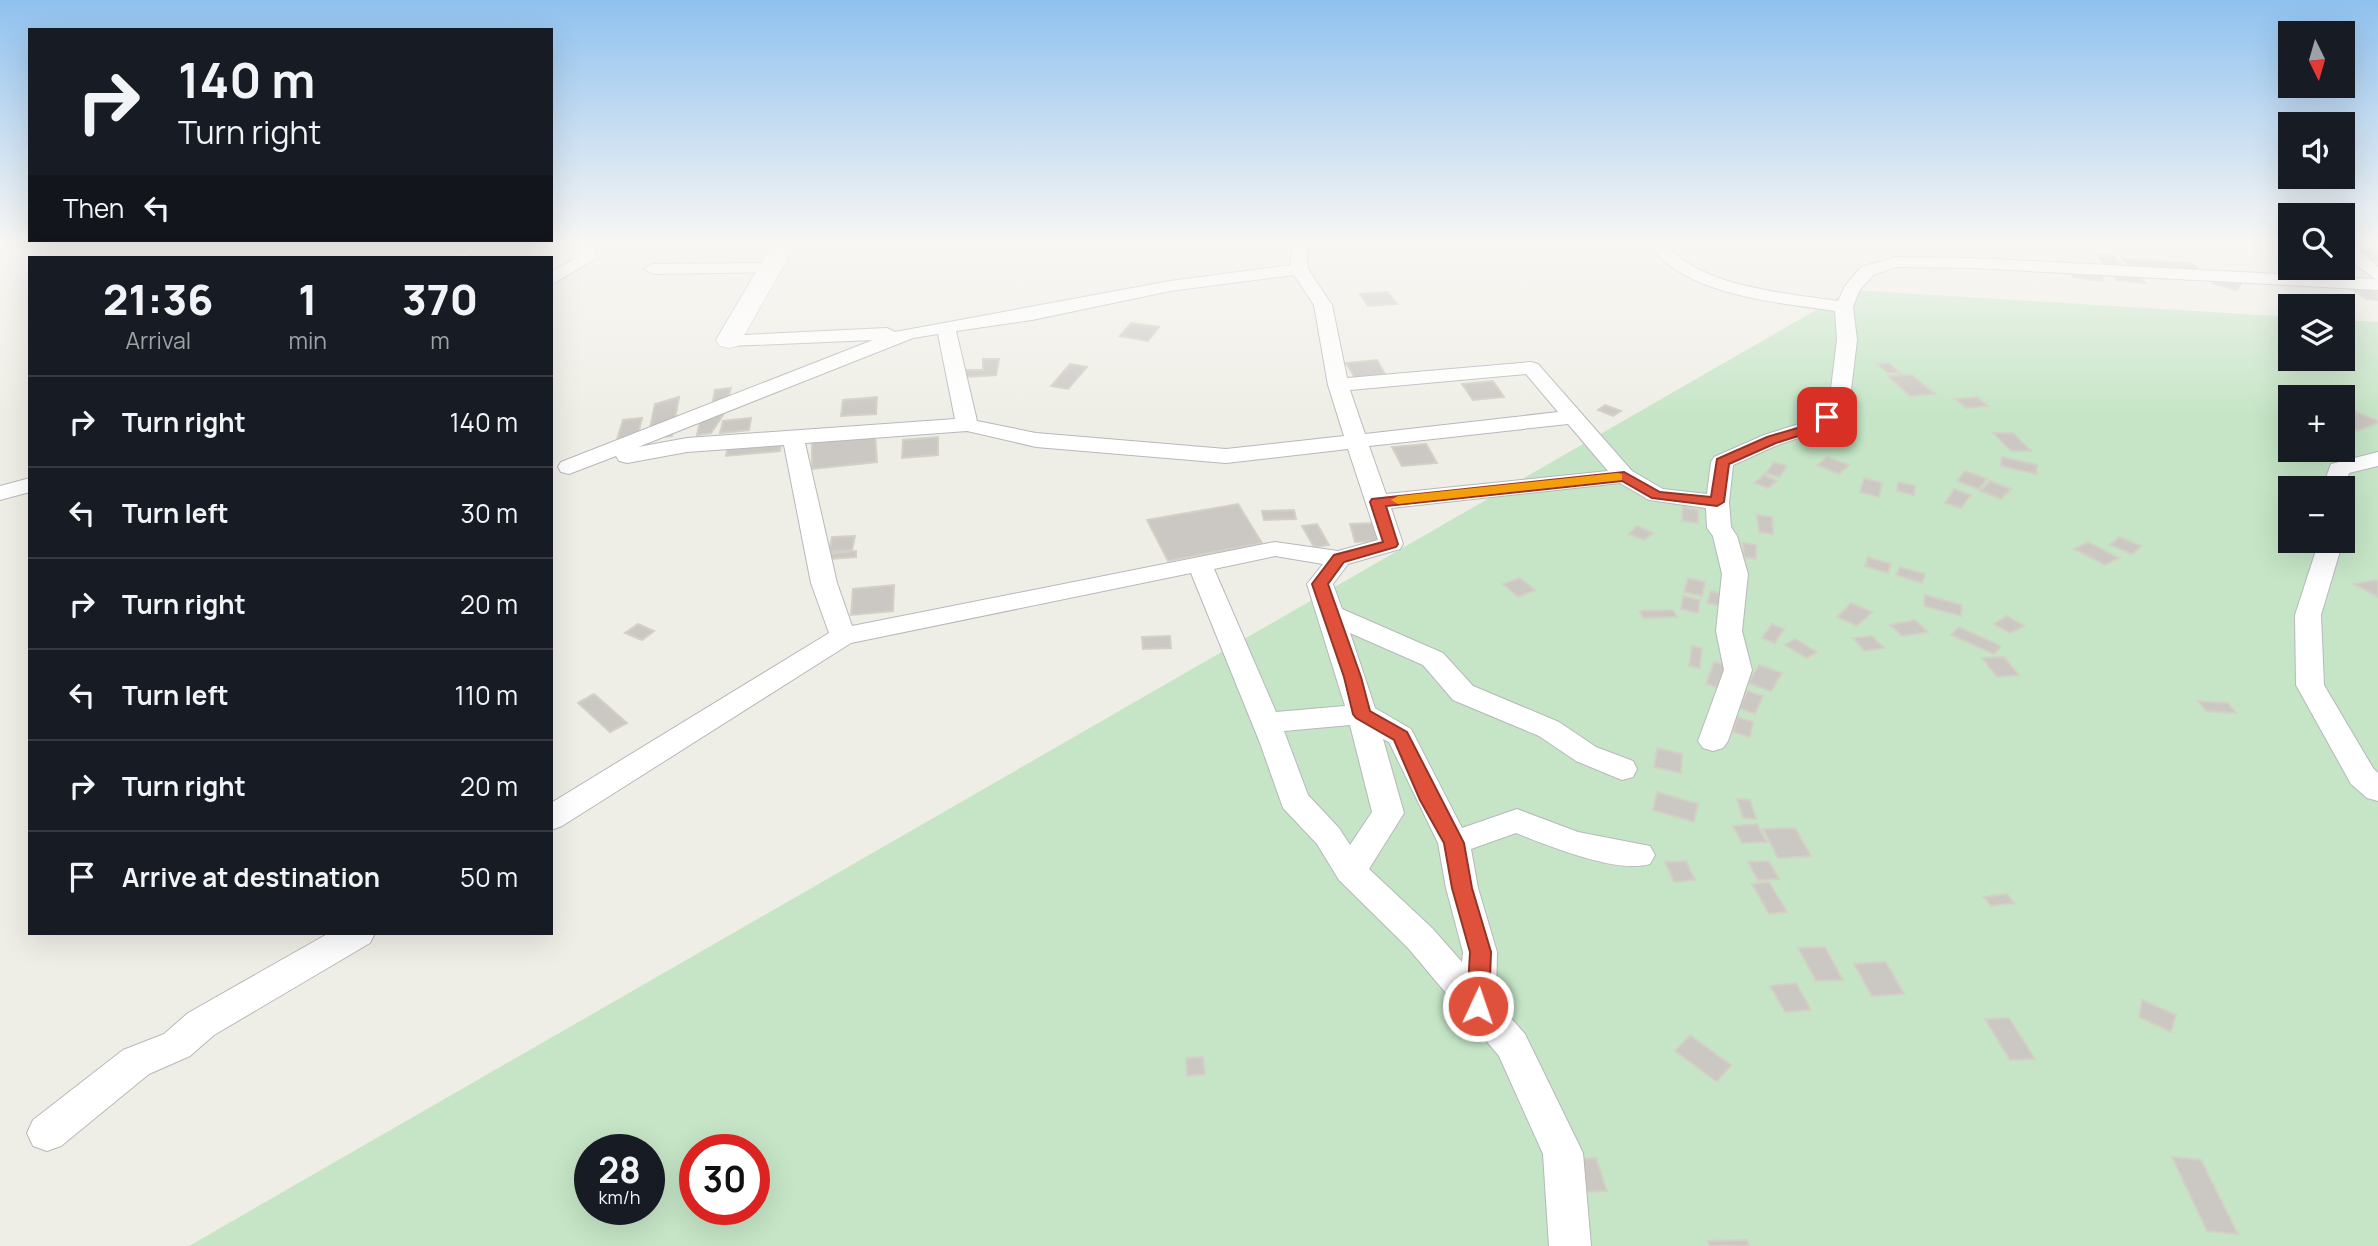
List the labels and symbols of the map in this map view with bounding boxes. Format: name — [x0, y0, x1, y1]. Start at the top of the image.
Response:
north arrow — [2278, 21, 2356, 98]
pin — [1797, 387, 1857, 447]
position arrow — [1441, 969, 1515, 1043]
speed limit sign: 30 — [679, 1134, 770, 1225]

